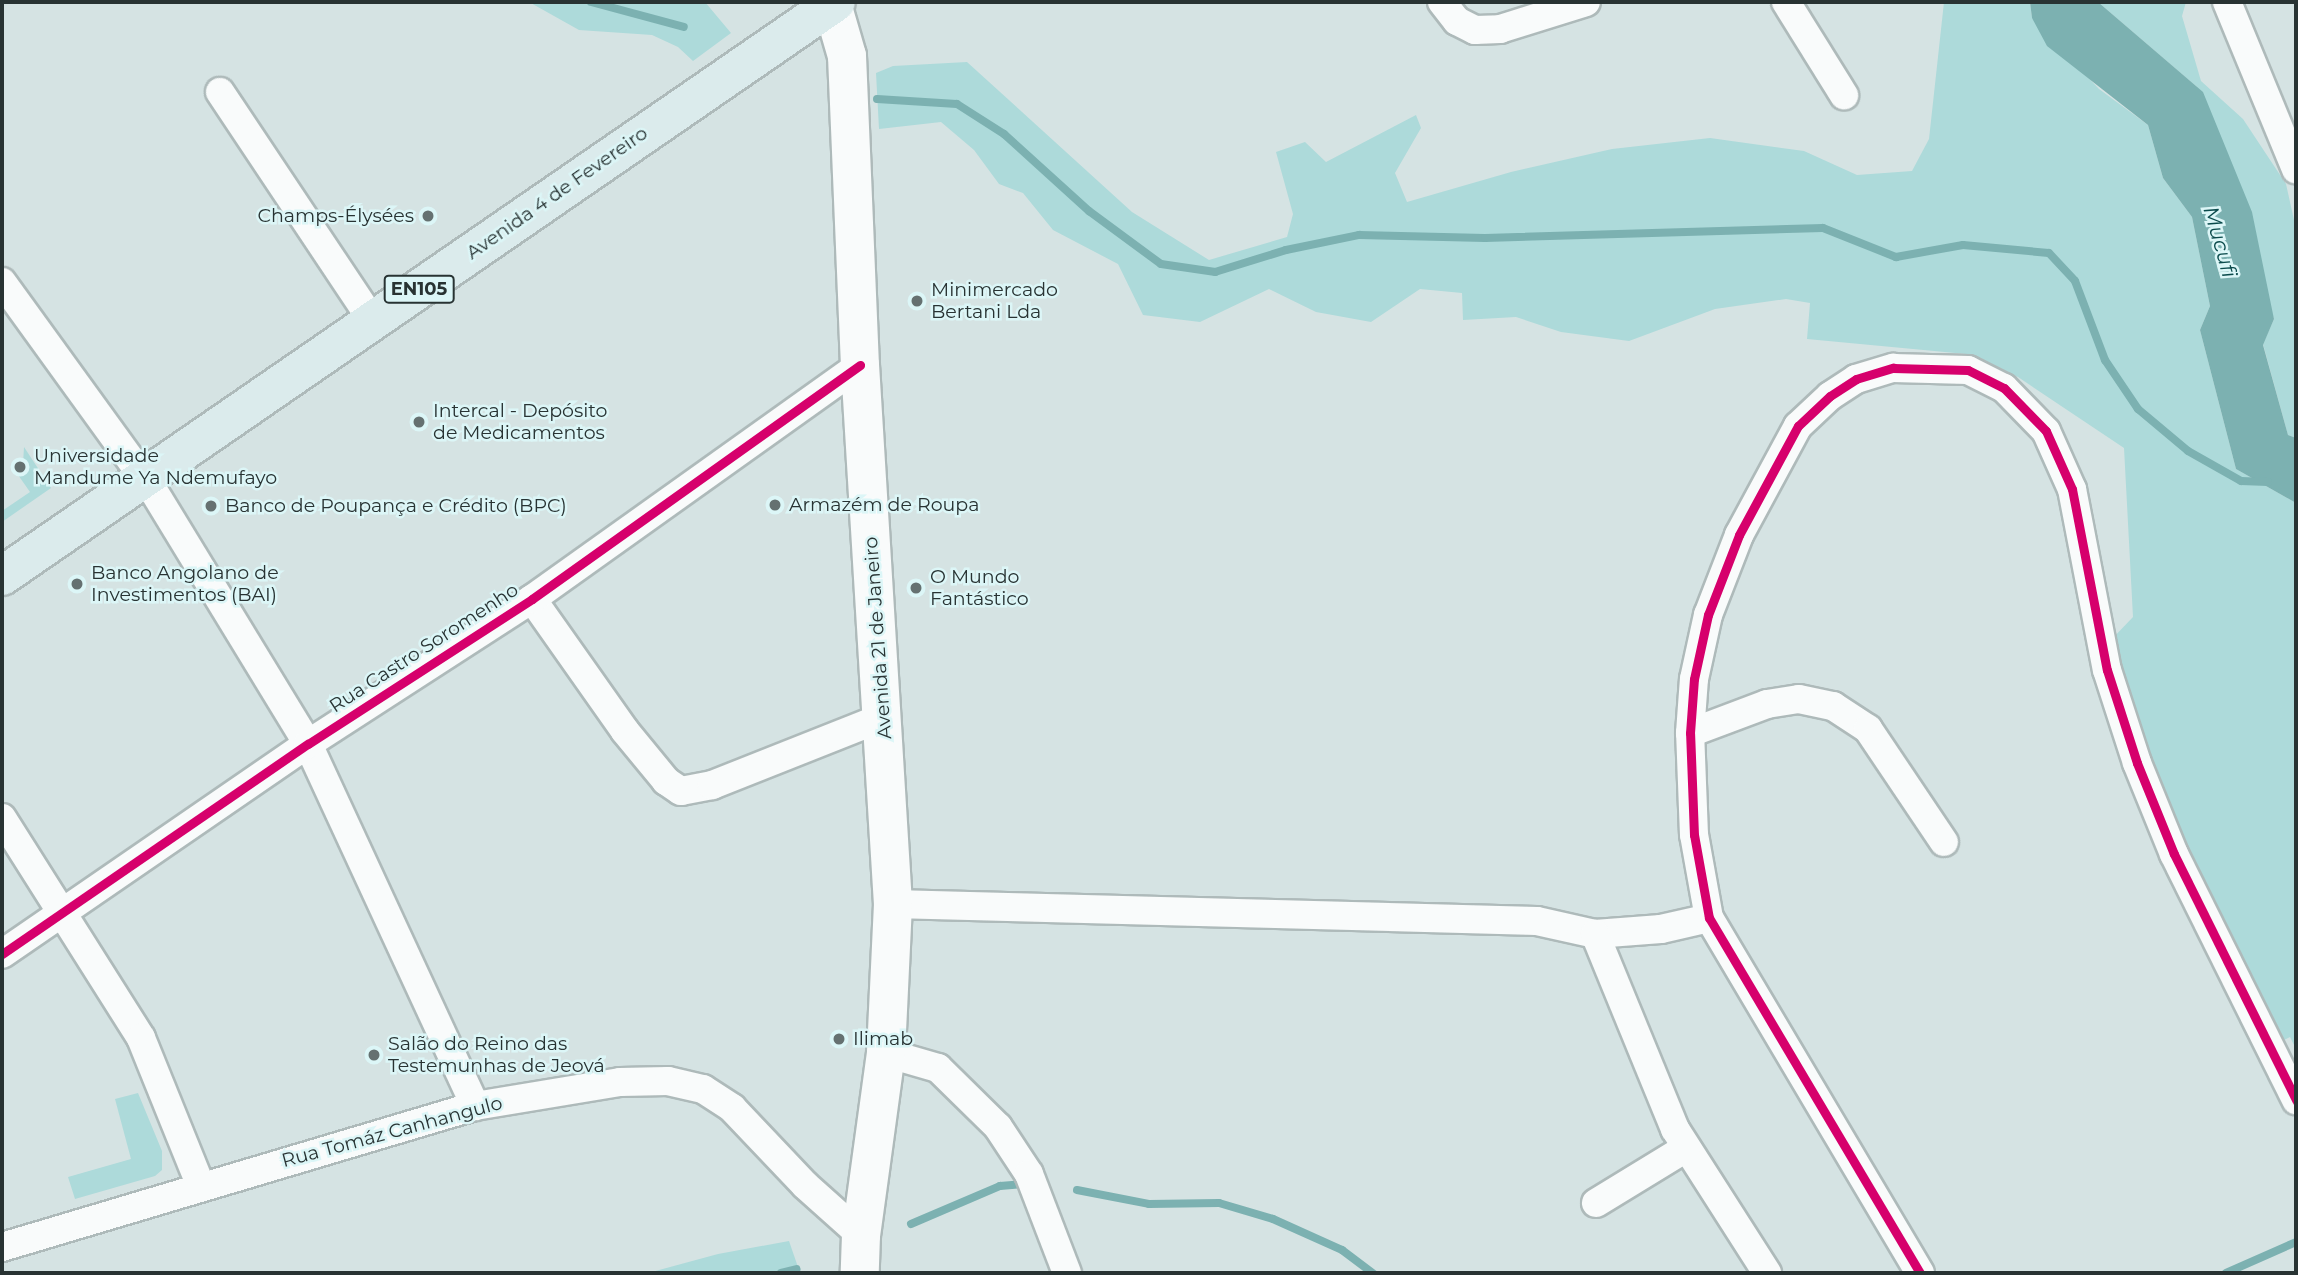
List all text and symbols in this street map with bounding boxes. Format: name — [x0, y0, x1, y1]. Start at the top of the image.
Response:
street label: Avenida 4 de Fevereiro — [462, 122, 652, 264]
water label: Mucufi — [2198, 203, 2242, 281]
place label: Champs-Élysées — [257, 205, 414, 227]
marker: Champs-Élysées — [420, 208, 436, 224]
road number: EN105 — [382, 274, 456, 304]
place label: Minimercado Bertani Lda — [931, 279, 1058, 323]
marker: Minimercado Bertani Lda — [909, 293, 925, 309]
place label: Intercal - Depósito de Medicamentos — [433, 400, 607, 444]
marker: Intercal - Depósito de Medicamentos — [411, 414, 427, 430]
place label: Universidade Mandume Ya Ndemufayo — [34, 445, 277, 489]
marker: Universidade Mandume Ya Ndemufayo — [12, 459, 28, 475]
place label: Armazém de Roupa — [789, 494, 979, 516]
place label: Banco de Poupança e Crédito (BPC) — [225, 495, 567, 517]
marker: Armazém de Roupa — [767, 497, 783, 513]
marker: Banco de Poupança e Crédito (BPC) — [203, 498, 219, 514]
street label: Avenida 21 de Janeiro — [860, 536, 896, 740]
place label: Banco Angolano de Investimentos (BAI) — [91, 562, 279, 606]
place label: O Mundo Fantástico — [930, 566, 1029, 610]
marker: Banco Angolano de Investimentos (BAI) — [69, 576, 85, 592]
street label: Rua Castro Soromenho — [325, 578, 523, 718]
marker: O Mundo Fantástico — [908, 580, 924, 596]
place label: Ilimab — [853, 1028, 913, 1050]
marker: Ilimab — [831, 1031, 847, 1047]
place label: Salão do Reino das Testemunhas de Jeová — [388, 1033, 605, 1077]
marker: Salão do Reino das Testemunhas de Jeová — [366, 1047, 382, 1063]
street label: Rua Tomáz Canhangulo — [279, 1092, 505, 1172]

